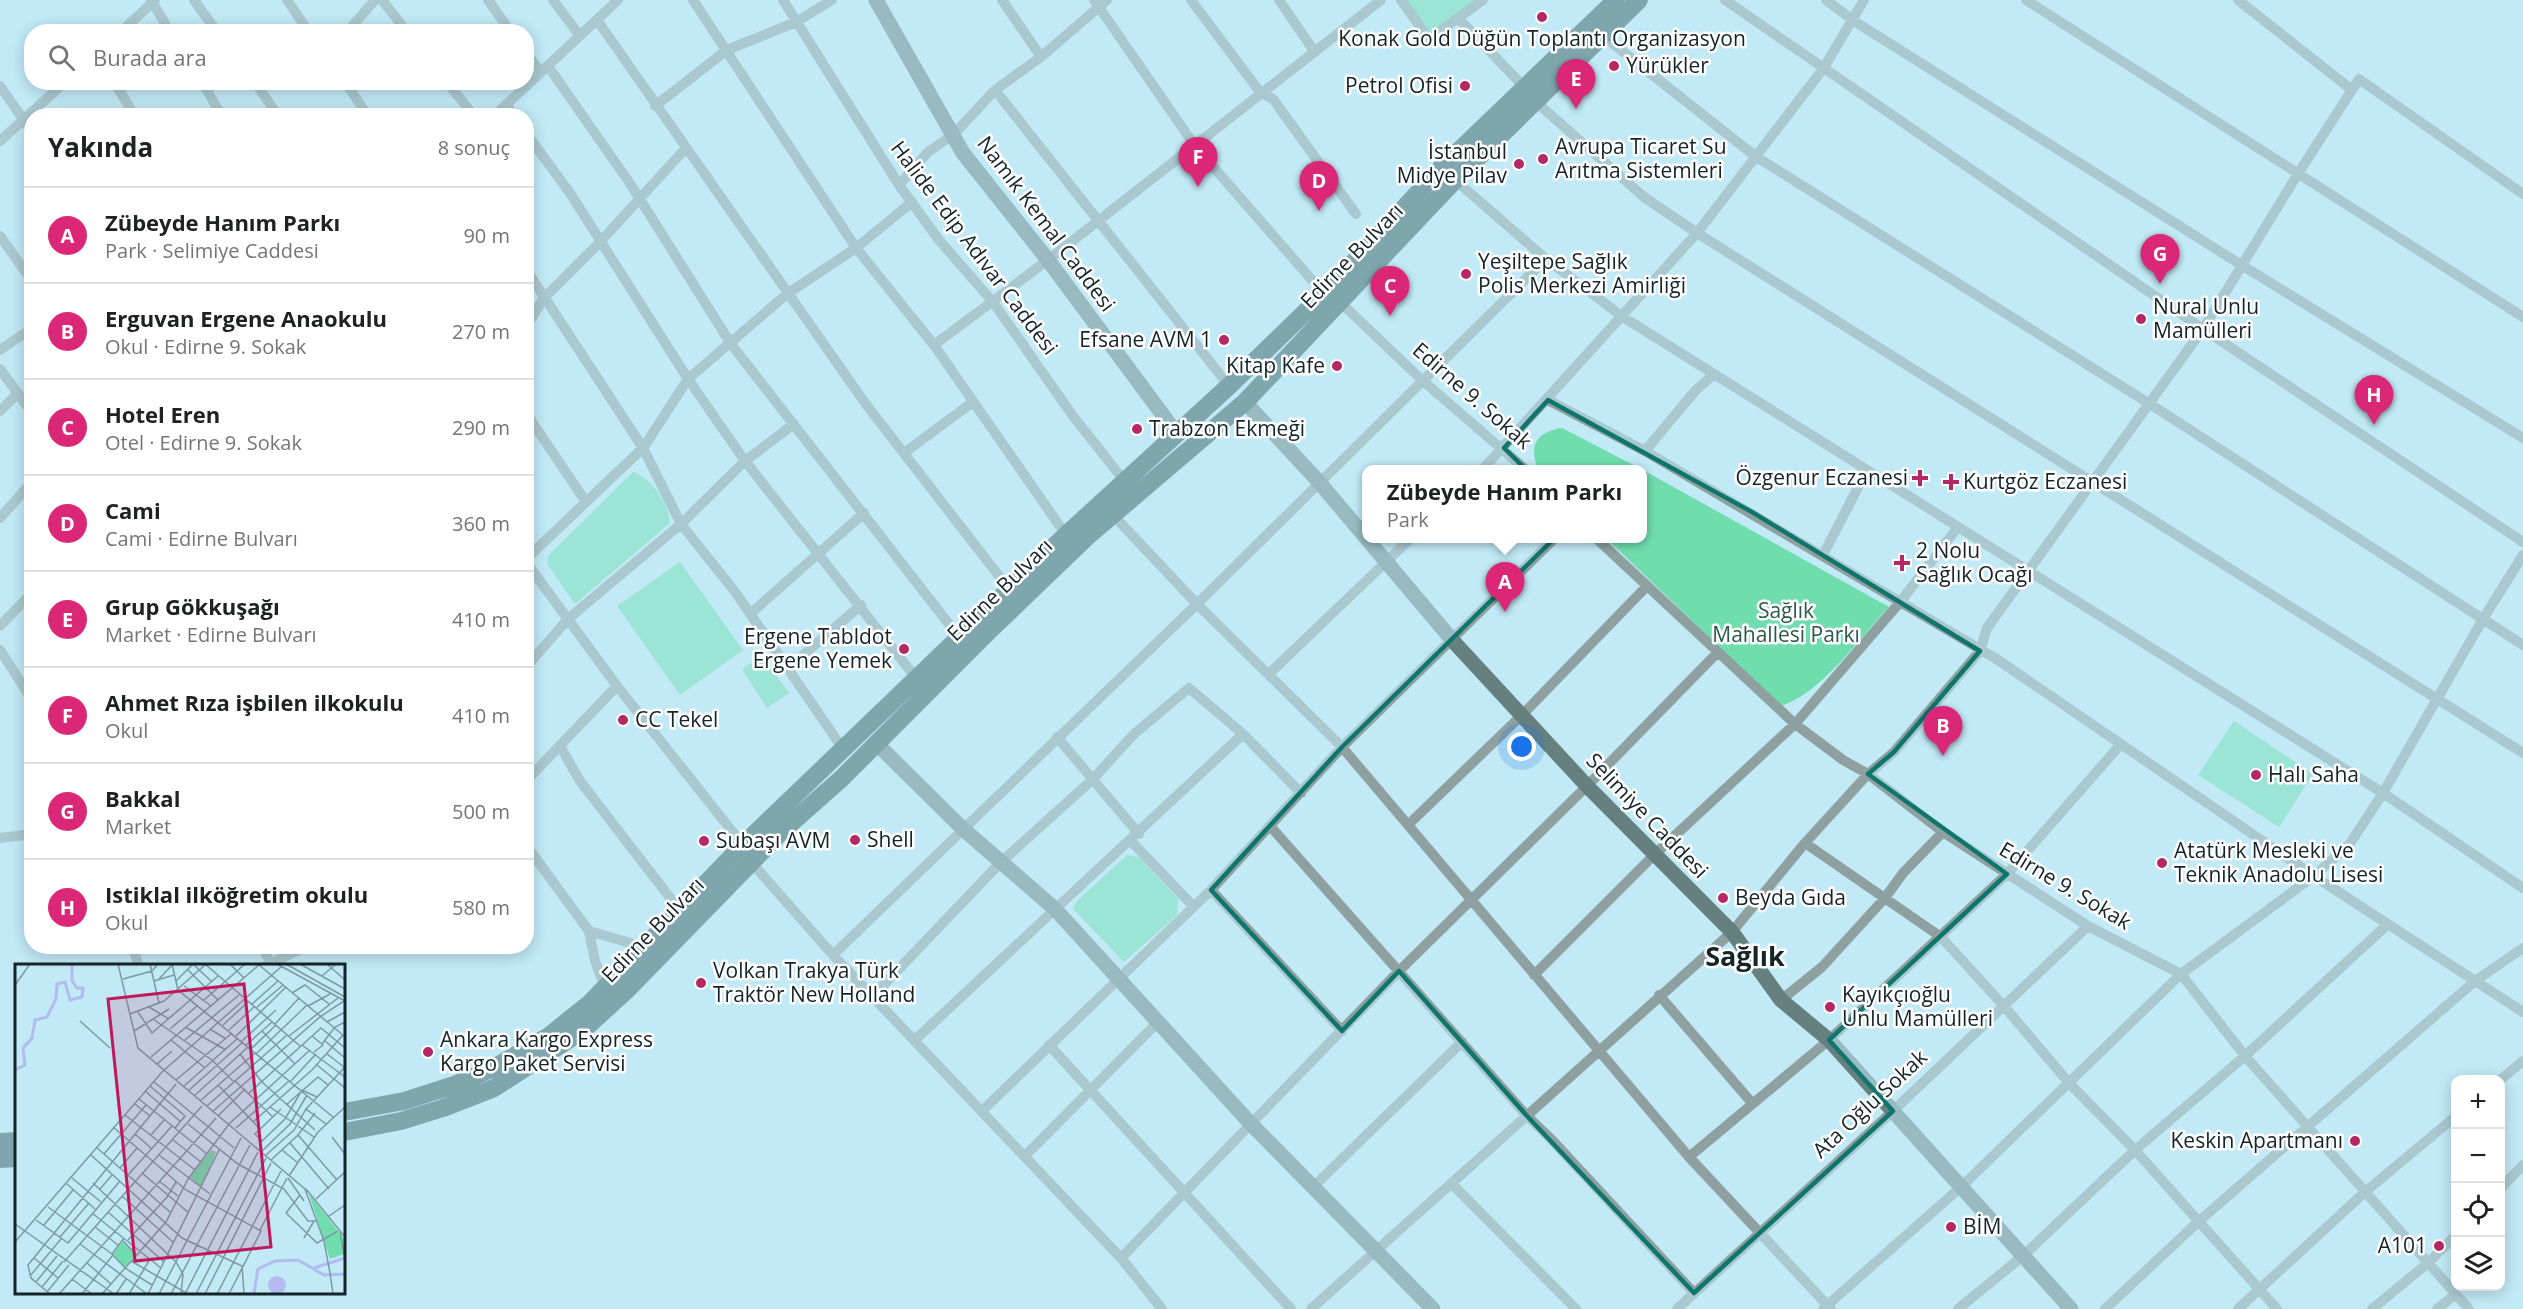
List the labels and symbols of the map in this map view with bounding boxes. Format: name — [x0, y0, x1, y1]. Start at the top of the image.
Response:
marker: Konak Gold Düğün Toplantı Organizasyon — [1535, 10, 1549, 24]
place label: Konak Gold Düğün Toplantı Organizasyon — [1338, 24, 1746, 52]
place label: Yürükler — [1626, 51, 1709, 79]
marker: Yürükler — [1607, 59, 1621, 73]
pin: E — [1556, 60, 1596, 109]
place label: Petrol Ofisi — [1345, 71, 1453, 99]
marker: Petrol Ofisi — [1458, 79, 1472, 93]
street label: Namık Kemal Caddesi — [972, 130, 1122, 317]
place label: Avrupa Ticaret Su Arıtma Sistemleri — [1555, 132, 1727, 184]
street label: Halide Edip Adıvar Caddesi — [885, 135, 1065, 360]
place label: İstanbul Midye Pilav — [1397, 137, 1508, 189]
pin: F — [1178, 138, 1218, 187]
marker: Avrupa Ticaret Su Arıtma Sistemleri — [1536, 152, 1550, 166]
marker: İstanbul Midye Pilav — [1512, 157, 1526, 171]
pin: D — [1300, 162, 1338, 211]
street label: Edirne Bulvarı — [1294, 197, 1409, 314]
pin: G — [2140, 234, 2180, 284]
place label: Yeşiltepe Sağlık Polis Merkezi Amirliği — [1478, 247, 1686, 299]
pin: C — [1370, 266, 1410, 316]
marker: Yeşiltepe Sağlık Polis Merkezi Amirliği — [1459, 267, 1473, 281]
place label: Nural Unlu Mamülleri — [2153, 292, 2259, 344]
marker: Nural Unlu Mamülleri — [2134, 312, 2148, 326]
place label: Efsane AVM 1 — [1079, 325, 1212, 353]
marker: Efsane AVM 1 — [1217, 333, 1231, 347]
street label: Edirne 9. Sokak — [1407, 336, 1538, 455]
place label: Kitap Kafe — [1226, 351, 1325, 379]
marker: Kitap Kafe — [1330, 359, 1344, 373]
pin: H — [2354, 376, 2394, 425]
place label: Trabzon Ekmeği — [1149, 414, 1305, 442]
marker: Trabzon Ekmeği — [1130, 422, 1144, 436]
place label: Özgenur Eczanesi — [1736, 463, 1908, 491]
place label: Kurtgöz Eczanesi — [1963, 467, 2127, 495]
marker: Özgenur Eczanesi — [1913, 471, 1927, 485]
marker: Kurtgöz Eczanesi — [1944, 475, 1958, 489]
street label: Edirne Bulvarı — [941, 532, 1058, 647]
place label: 2 Nolu Sağlık Ocağı — [1916, 536, 2032, 588]
marker: 2 Nolu Sağlık Ocağı — [1893, 554, 1911, 572]
pin: A — [1486, 562, 1524, 612]
park label: Sağlık Mahallesi Parkı — [1712, 596, 1860, 648]
place label: Ergene Tabldot Ergene Yemek — [744, 622, 892, 674]
marker: Ergene Tabldot Ergene Yemek — [897, 642, 911, 656]
place label: CC Tekel — [635, 705, 718, 733]
pin: B — [1924, 706, 1962, 756]
marker: CC Tekel — [616, 713, 630, 727]
your location — [1507, 732, 1536, 761]
street label: Selimiye Caddesi — [1581, 747, 1715, 884]
place label: Halı Saha — [2268, 760, 2359, 788]
marker: Halı Saha — [2249, 768, 2263, 782]
place label: Shell — [867, 825, 914, 853]
place label: Subaşı AVM — [716, 826, 830, 854]
marker: Shell — [848, 833, 862, 847]
marker: Subaşı AVM — [697, 834, 711, 848]
street label: Edirne 9. Sokak — [1994, 835, 2137, 936]
place label: Atatürk Mesleki ve Teknik Anadolu Lisesi — [2174, 836, 2383, 888]
marker: Atatürk Mesleki ve Teknik Anadolu Lisesi — [2155, 856, 2169, 870]
street label: Edirne Bulvarı — [595, 871, 710, 988]
place label: Beyda Gıda — [1735, 883, 1846, 911]
marker: Beyda Gıda — [1716, 891, 1730, 905]
district label: Sağlık — [1705, 937, 1785, 974]
place label: Volkan Trakya Türk Traktör New Holland — [713, 956, 915, 1008]
inset map — [15, 964, 345, 1294]
marker: Volkan Trakya Türk Traktör New Holland — [694, 976, 708, 990]
place label: Kayıkçıoğlu Unlu Mamülleri — [1842, 980, 1993, 1032]
marker: Kayıkçıoğlu Unlu Mamülleri — [1823, 1000, 1837, 1014]
place label: Ankara Kargo Express Kargo Paket Servisi — [440, 1025, 653, 1077]
street label: Ata Oğlu Sokak — [1806, 1043, 1933, 1164]
marker: Ankara Kargo Express Kargo Paket Servisi — [421, 1045, 435, 1059]
place label: Keskin Apartmanı — [2171, 1126, 2343, 1154]
marker: Keskin Apartmanı — [2348, 1134, 2362, 1148]
place label: BİM — [1963, 1212, 2001, 1240]
marker: BİM — [1944, 1220, 1958, 1234]
place label: A101 — [2378, 1231, 2427, 1259]
marker: A101 — [2432, 1239, 2446, 1253]

